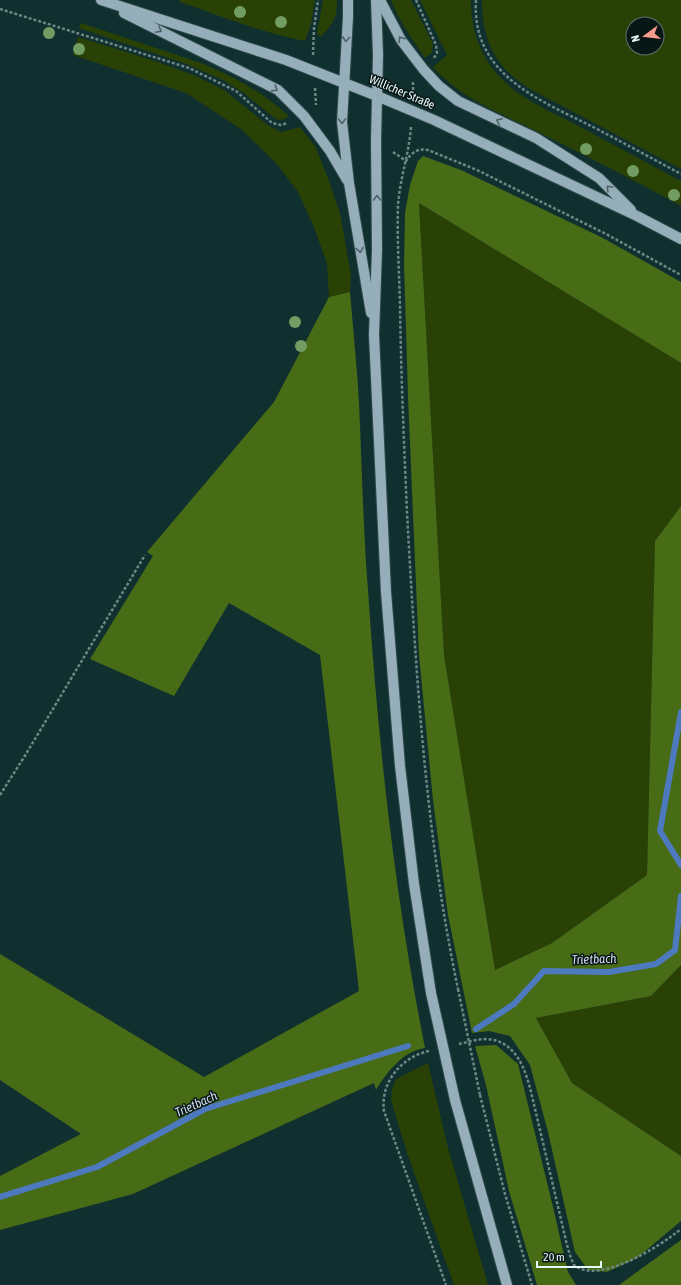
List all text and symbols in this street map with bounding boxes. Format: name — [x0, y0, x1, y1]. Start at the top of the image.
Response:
north arrow — [625, 16, 665, 56]
one-way arrow — [154, 25, 162, 33]
text: N — [629, 34, 642, 43]
one-way arrow — [342, 36, 351, 42]
one-way arrow — [399, 36, 406, 43]
street label: Willicher Straße — [367, 72, 437, 112]
one-way arrow — [270, 84, 277, 91]
one-way arrow — [338, 118, 347, 124]
one-way arrow — [496, 118, 504, 126]
one-way arrow — [607, 185, 614, 193]
one-way arrow — [373, 195, 381, 201]
one-way arrow — [355, 247, 364, 253]
water label: Trietbach — [571, 951, 617, 967]
water label: Trietbach — [173, 1088, 220, 1120]
scale bar — [537, 1243, 601, 1269]
text: 20 m — [543, 1250, 565, 1264]

